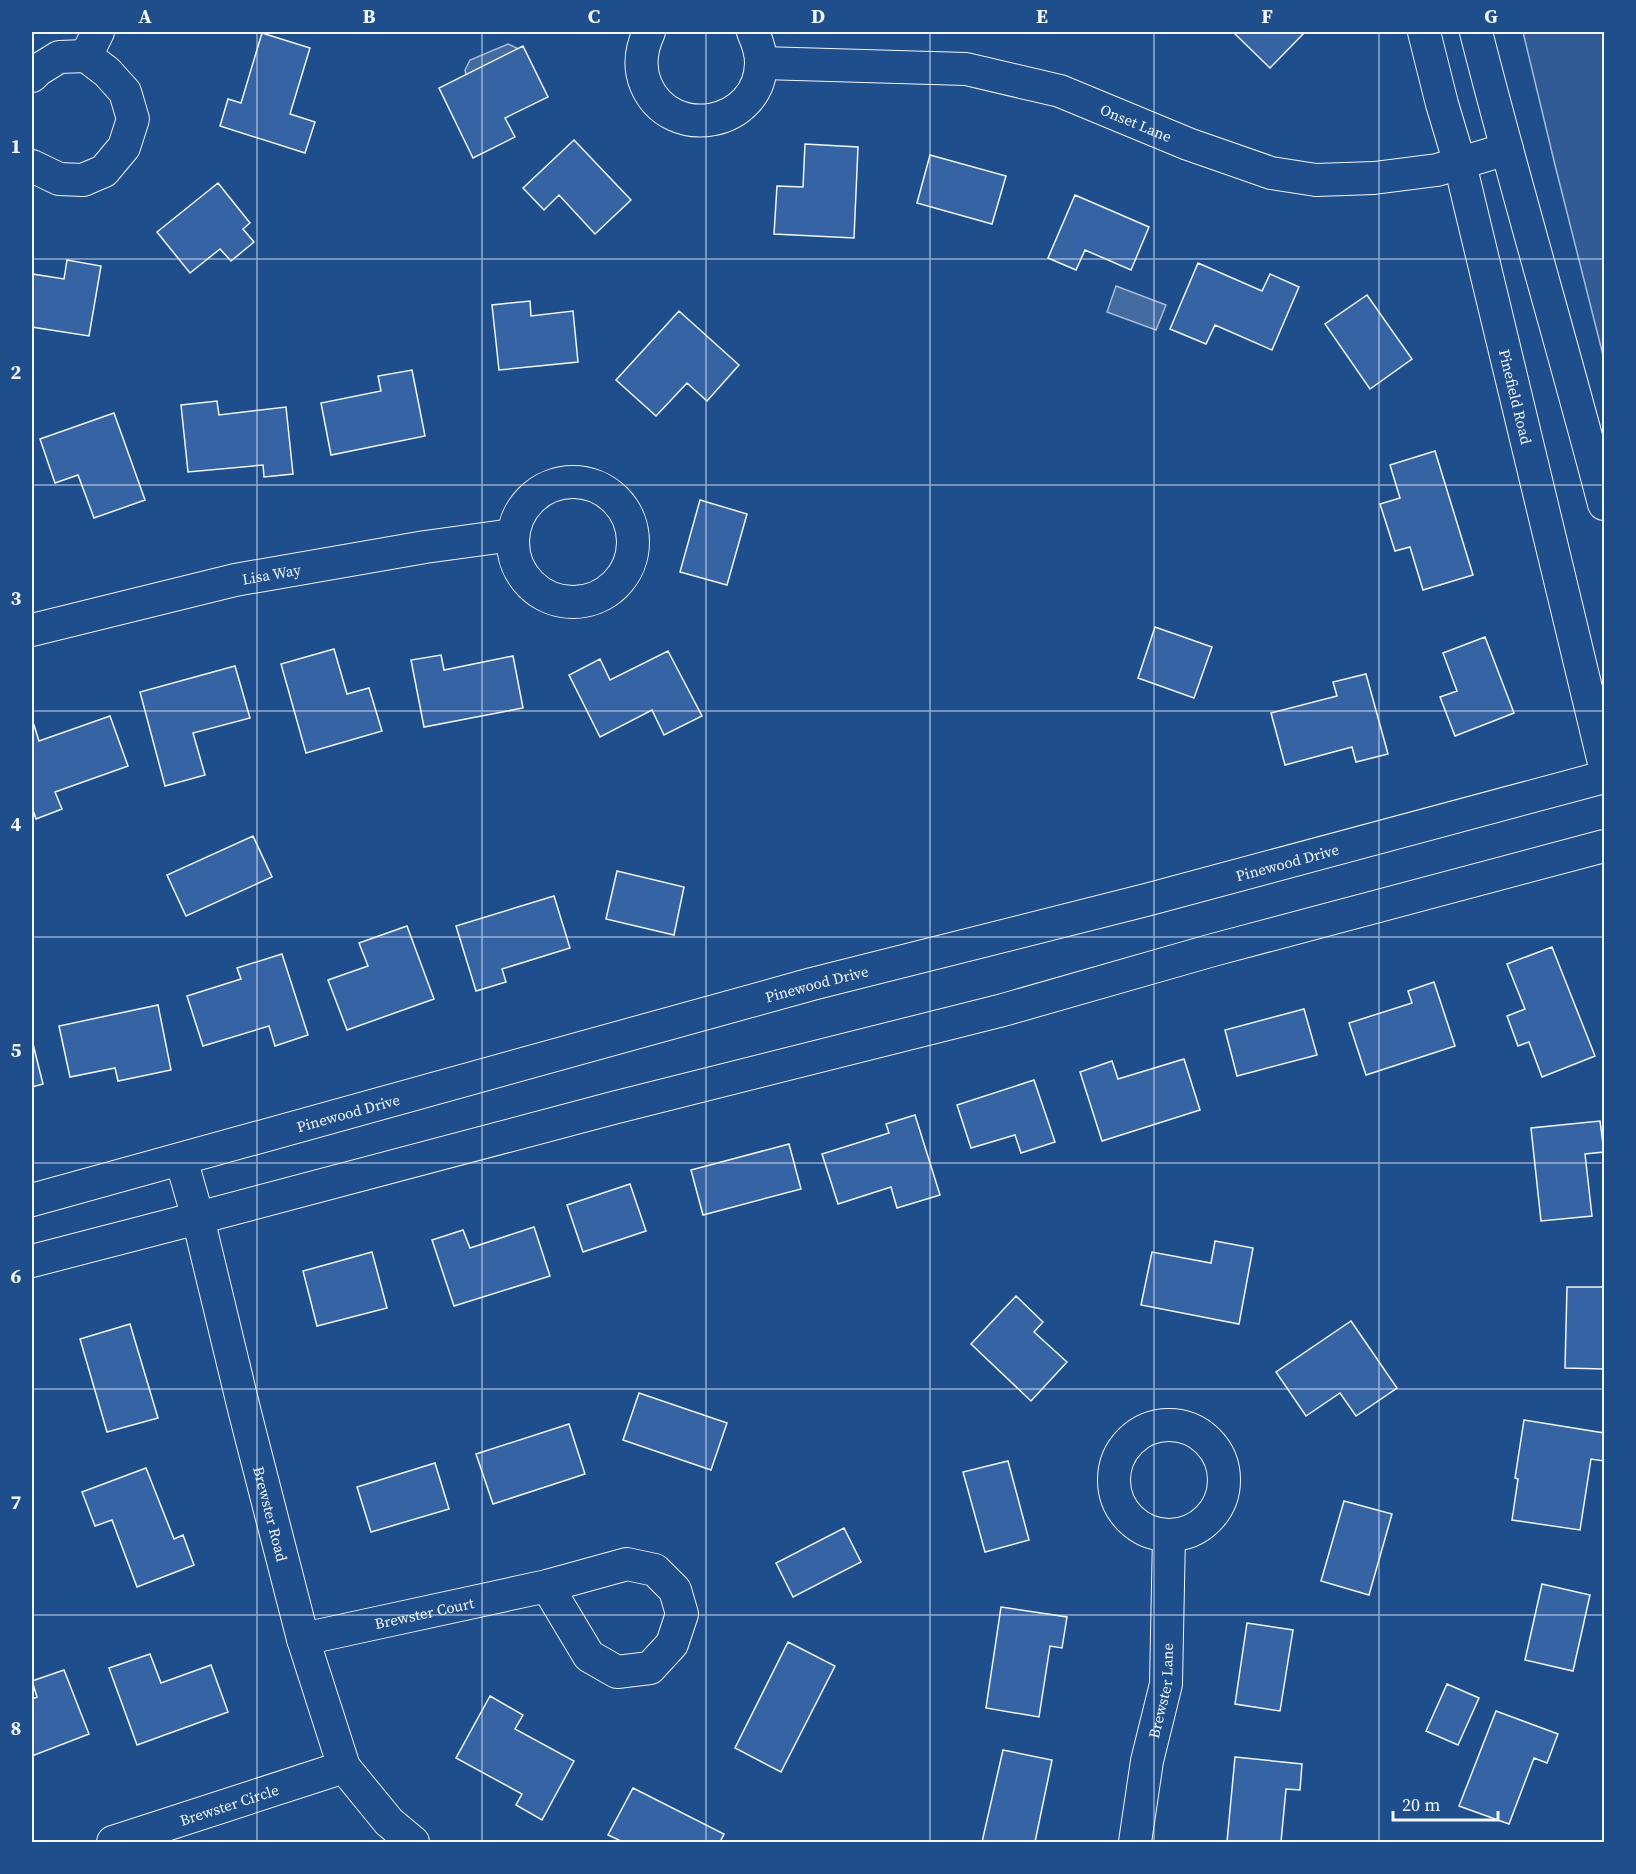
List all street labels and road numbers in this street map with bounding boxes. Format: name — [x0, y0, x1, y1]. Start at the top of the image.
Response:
street label: Onset Lane — [1097, 98, 1175, 147]
street label: Pinefield Road — [1494, 347, 1538, 447]
street label: Lisa Way — [240, 558, 303, 589]
street label: Pinewood Drive — [1233, 838, 1341, 886]
street label: Pinewood Drive — [763, 960, 871, 1007]
street label: Pinewood Drive — [294, 1088, 402, 1137]
street label: Brewster Road — [249, 1464, 293, 1564]
street label: Brewster Court — [372, 1592, 476, 1634]
street label: Brewster Lane — [1143, 1642, 1177, 1740]
street label: Brewster Circle — [177, 1778, 282, 1830]

